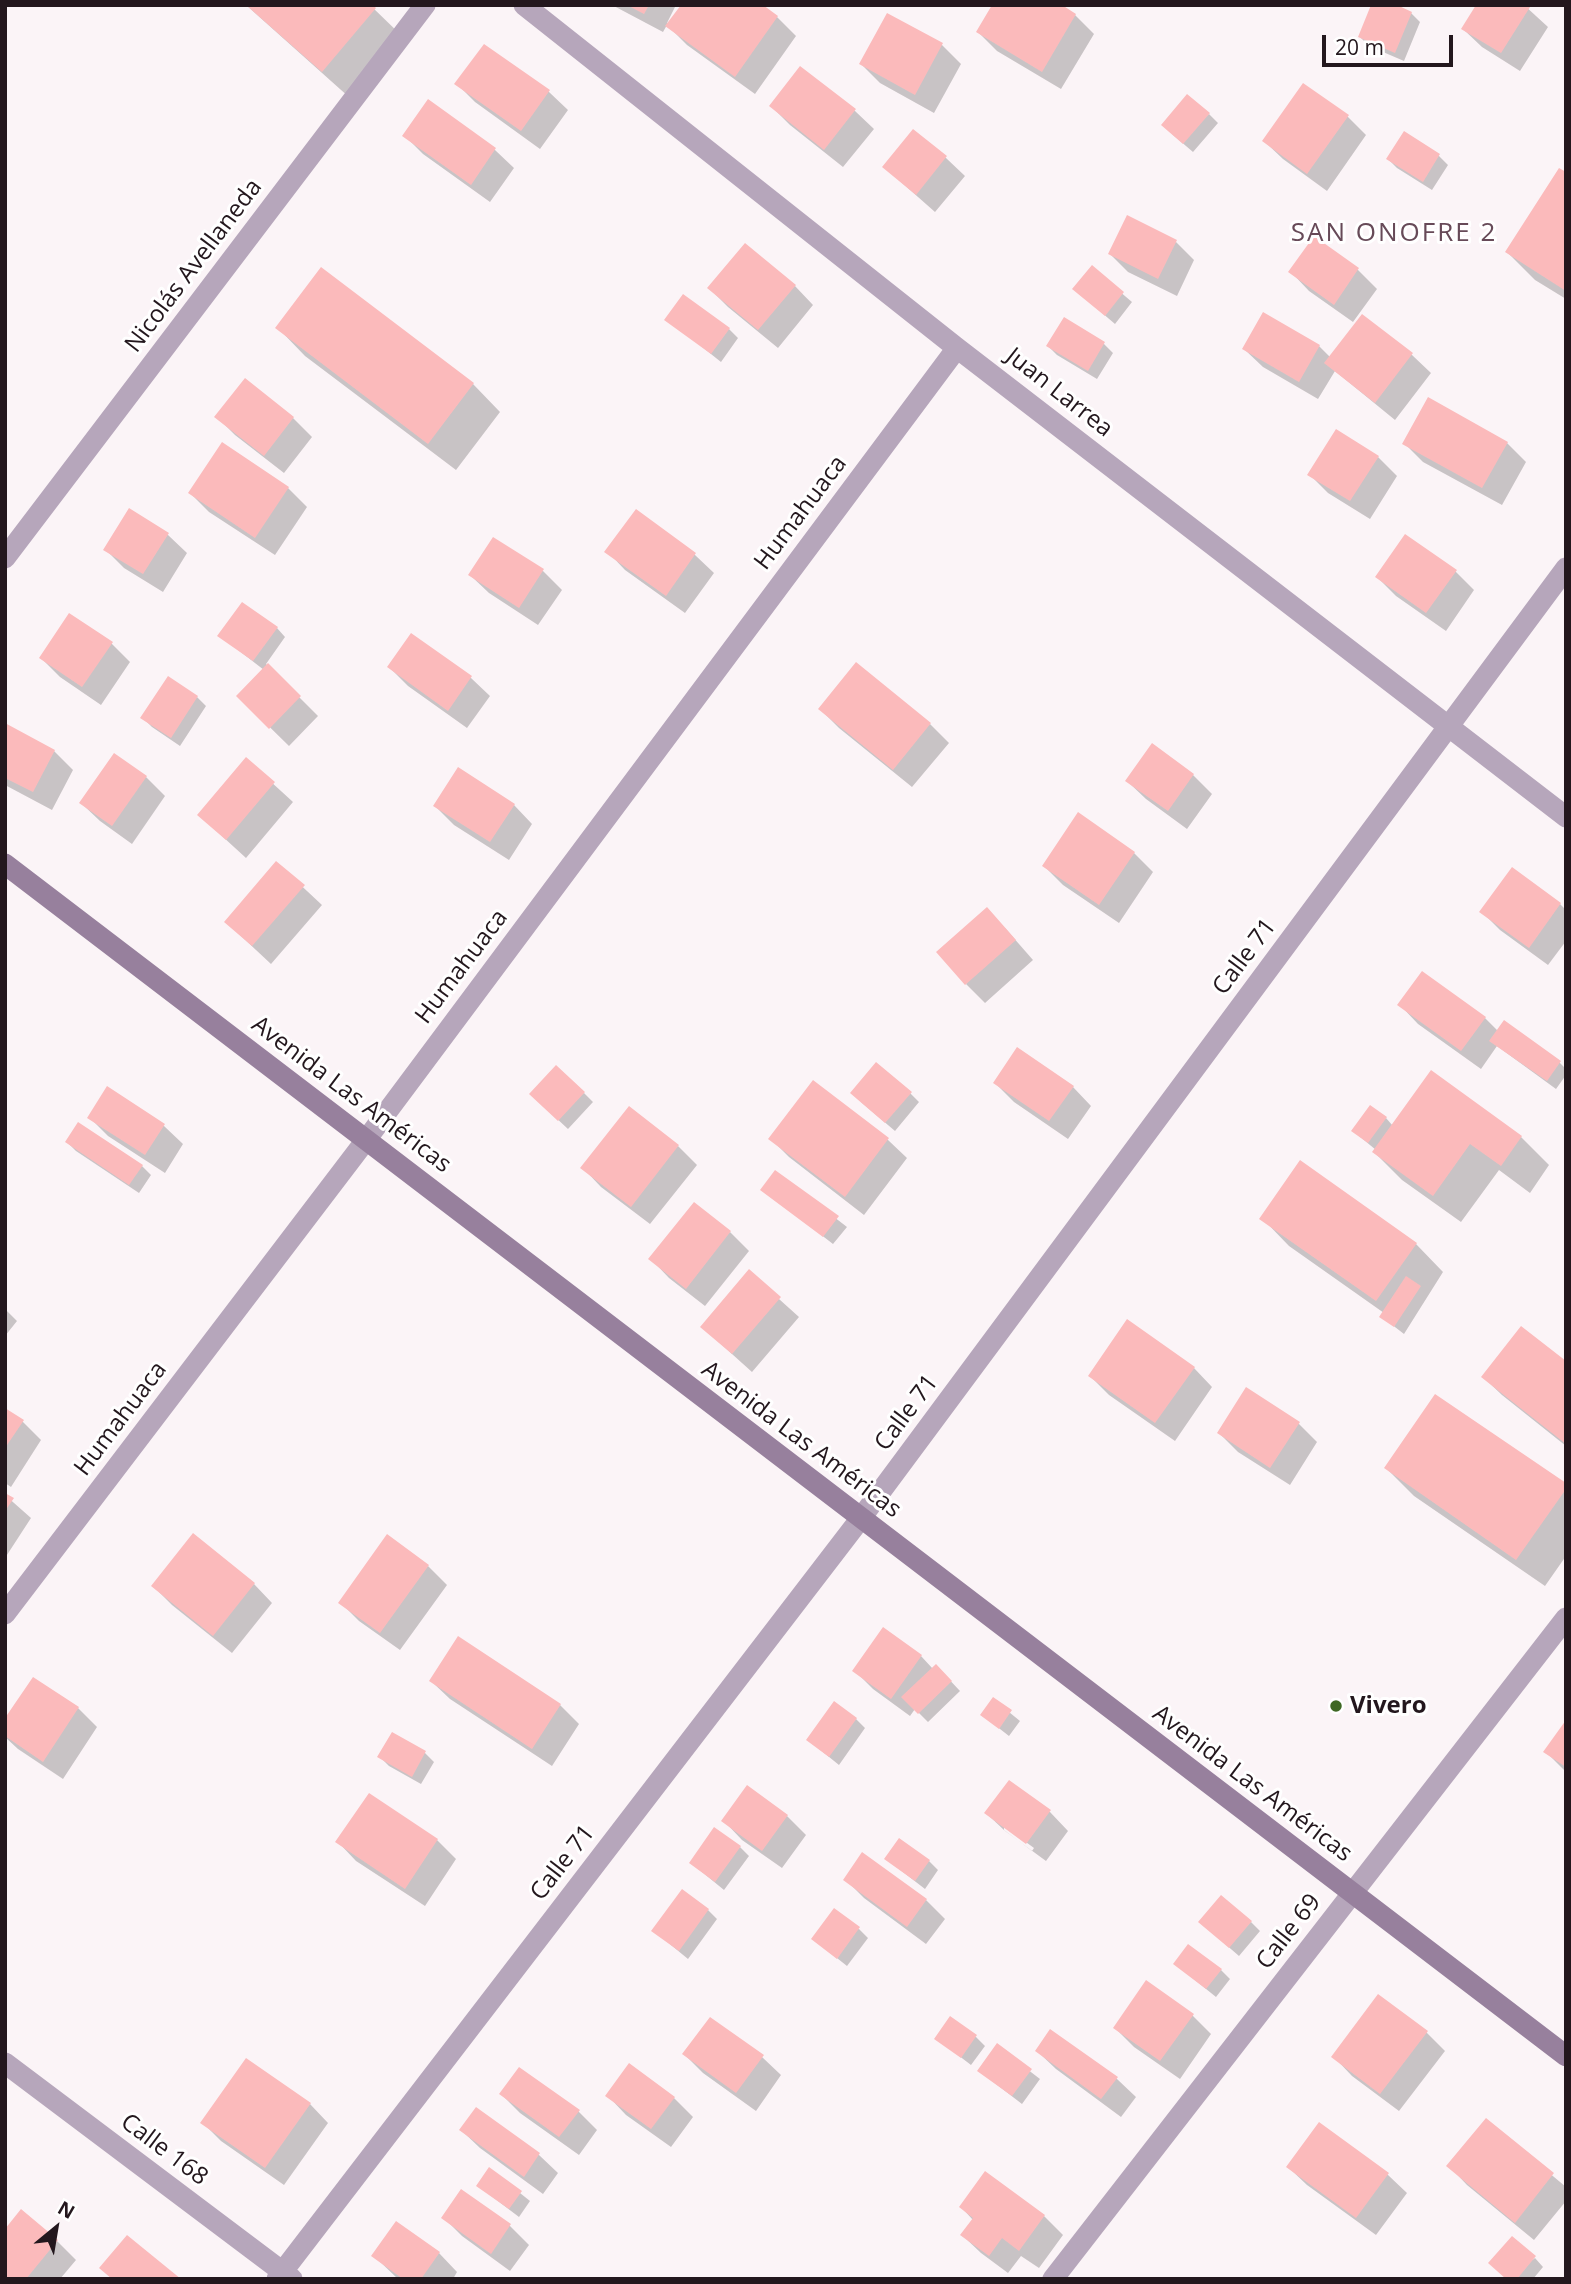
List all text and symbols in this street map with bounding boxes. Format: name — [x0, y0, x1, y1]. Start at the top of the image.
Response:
scale bar — [1326, 21, 1457, 65]
text: 20 m — [1335, 33, 1384, 61]
street label: Nicolás Avellaneda — [119, 174, 269, 358]
district label: SAN ONOFRE 2 — [1292, 218, 1496, 250]
street label: Juan Larrea — [1000, 342, 1118, 444]
street label: Humahuaca — [749, 450, 853, 576]
street label: Humahuaca — [410, 904, 514, 1030]
street label: Calle 71 — [1207, 913, 1283, 1001]
street label: Avenida Las Américas — [246, 1011, 456, 1179]
street label: Humahuaca — [69, 1356, 173, 1482]
street label: Avenida Las Américas — [696, 1356, 906, 1524]
street label: Calle 71 — [869, 1369, 945, 1457]
place label: Vivero — [1350, 1692, 1427, 1720]
marker: Vivero — [1328, 1698, 1344, 1714]
street label: Avenida Las Américas — [1147, 1700, 1357, 1868]
street label: Calle 71 — [525, 1820, 601, 1906]
street label: Calle 69 — [1251, 1889, 1327, 1975]
street label: Calle 168 — [115, 2108, 213, 2192]
north arrow — [21, 2193, 91, 2263]
text: N — [53, 2195, 80, 2225]

